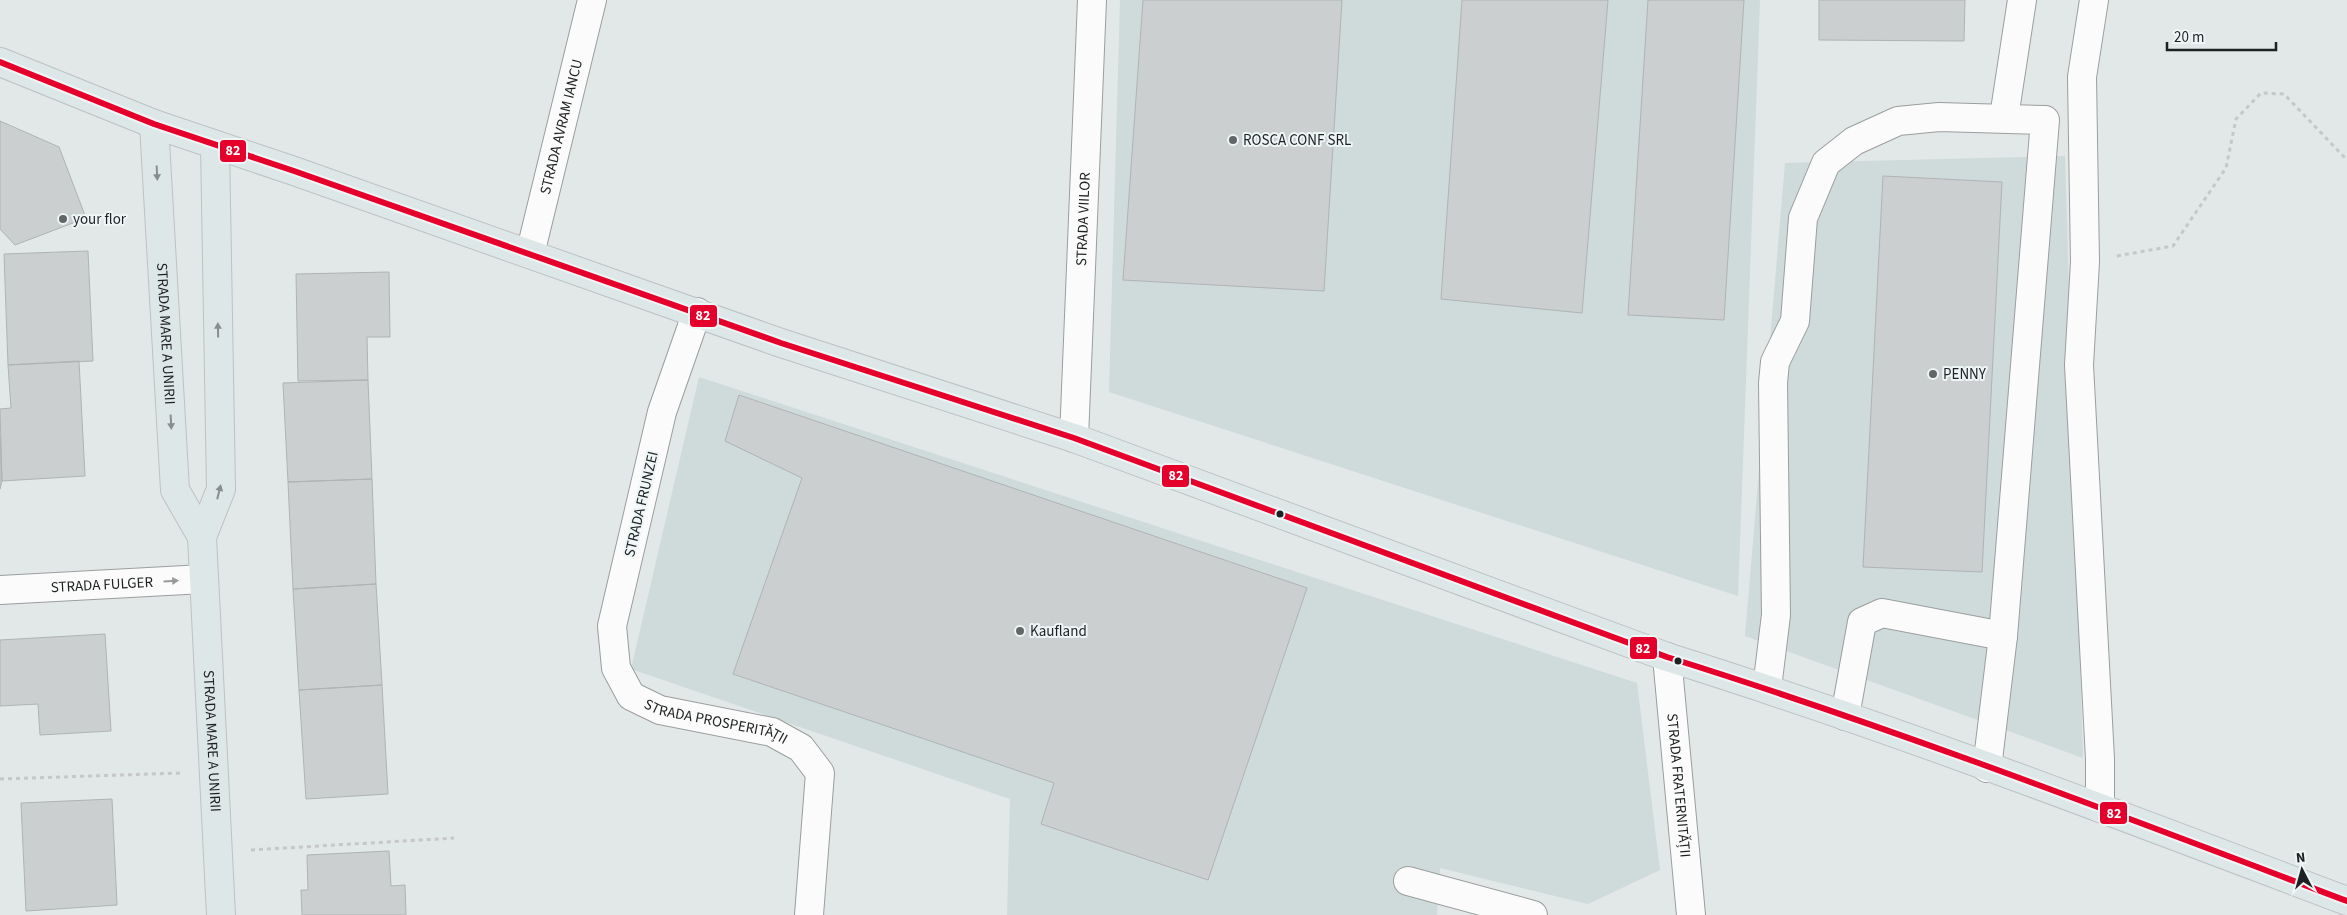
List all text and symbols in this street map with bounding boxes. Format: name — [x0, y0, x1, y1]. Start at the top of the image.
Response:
scale bar — [2167, 20, 2276, 52]
text: 20 m — [2174, 27, 2204, 48]
street label: STRADA AVRAM IANCU — [535, 57, 588, 197]
place label: ROSCA CONF SRL — [1243, 130, 1351, 151]
marker: ROSCA CONF SRL — [1227, 134, 1239, 146]
line badge: 82 — [219, 139, 247, 163]
text: 82 — [226, 141, 240, 161]
one-way arrow — [153, 165, 161, 181]
street label: STRADA VIILOR — [1071, 172, 1096, 266]
place label: your flor — [73, 209, 127, 230]
marker: your flor — [57, 213, 69, 225]
street label: STRADA MARE A UNIRII — [151, 262, 180, 405]
line badge: 82 — [689, 304, 718, 328]
text: 82 — [696, 306, 710, 326]
one-way arrow — [214, 321, 222, 337]
place label: PENNY — [1943, 364, 1987, 385]
marker: PENNY — [1927, 368, 1939, 380]
one-way arrow — [168, 414, 176, 430]
street label: STRADA FRUNZEI — [619, 449, 664, 559]
line badge: 82 — [1161, 464, 1190, 488]
text: 82 — [1169, 466, 1183, 486]
one-way arrow — [215, 484, 223, 499]
unlabelled marker — [1275, 509, 1285, 519]
street label: STRADA FULGER — [50, 572, 154, 598]
one-way arrow — [163, 577, 179, 585]
place label: Kaufland — [1030, 621, 1087, 642]
marker: Kaufland — [1014, 625, 1026, 637]
line badge: 82 — [1629, 636, 1658, 660]
text: 82 — [1636, 639, 1650, 659]
unlabelled marker — [1673, 656, 1683, 666]
street label: STRADA MARE A UNIRII — [198, 670, 226, 813]
street label: STRADA PROSPERITĂȚII — [640, 694, 791, 750]
street label: STRADA FRATERNITĂȚII — [1661, 712, 1696, 859]
line badge: 82 — [2099, 801, 2128, 825]
text: 82 — [2107, 804, 2121, 824]
north arrow — [2277, 845, 2327, 895]
text: N — [2295, 848, 2306, 868]

